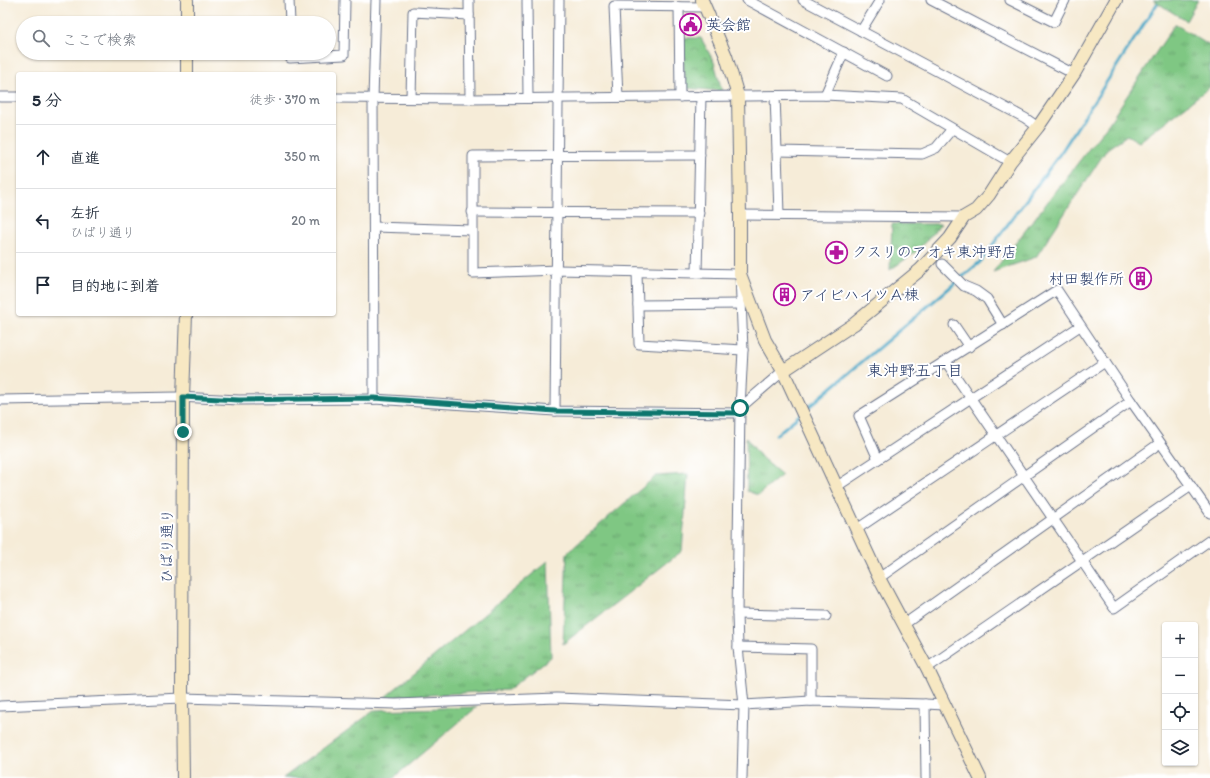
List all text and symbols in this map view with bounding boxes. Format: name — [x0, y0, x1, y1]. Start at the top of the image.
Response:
public building icon: 英会館 — [677, 12, 703, 38]
search box — [16, 16, 336, 60]
place label: 英会館 — [706, 16, 751, 34]
icon: search — [30, 27, 52, 49]
text: ここで検索 — [62, 31, 137, 49]
text: 5 分 — [32, 90, 62, 110]
text: 徒歩 · 370 m — [250, 92, 320, 107]
icon: ahead — [32, 146, 54, 168]
text: 直進 — [70, 149, 100, 167]
text: 350 m — [284, 149, 320, 164]
text: 左折 — [70, 204, 100, 222]
icon: left — [32, 210, 54, 232]
text: 20 m — [291, 213, 320, 228]
text: ひばり通り — [70, 225, 135, 240]
pharmacy icon: クスリのアオキ東沖野店 — [824, 239, 850, 265]
place label: クスリのアオキ東沖野店 — [852, 243, 1017, 261]
building icon: 村田製作所 — [1127, 266, 1153, 292]
place label: 村田製作所 — [1049, 270, 1124, 288]
icon: arrive — [32, 274, 54, 296]
text: 目的地に到着 — [70, 277, 160, 295]
building icon: アイビハイツＡ棟 — [771, 282, 797, 308]
place label: アイビハイツＡ棟 — [800, 286, 919, 304]
district label: 東沖野五丁目 — [867, 361, 963, 380]
route start — [731, 399, 749, 417]
route end — [174, 423, 192, 441]
street label: ひばり通り — [158, 508, 176, 584]
map controls — [1162, 622, 1198, 766]
button: + — [1162, 622, 1198, 658]
button: − — [1162, 658, 1198, 694]
button: locate — [1162, 694, 1198, 730]
button: layers — [1162, 730, 1198, 766]

